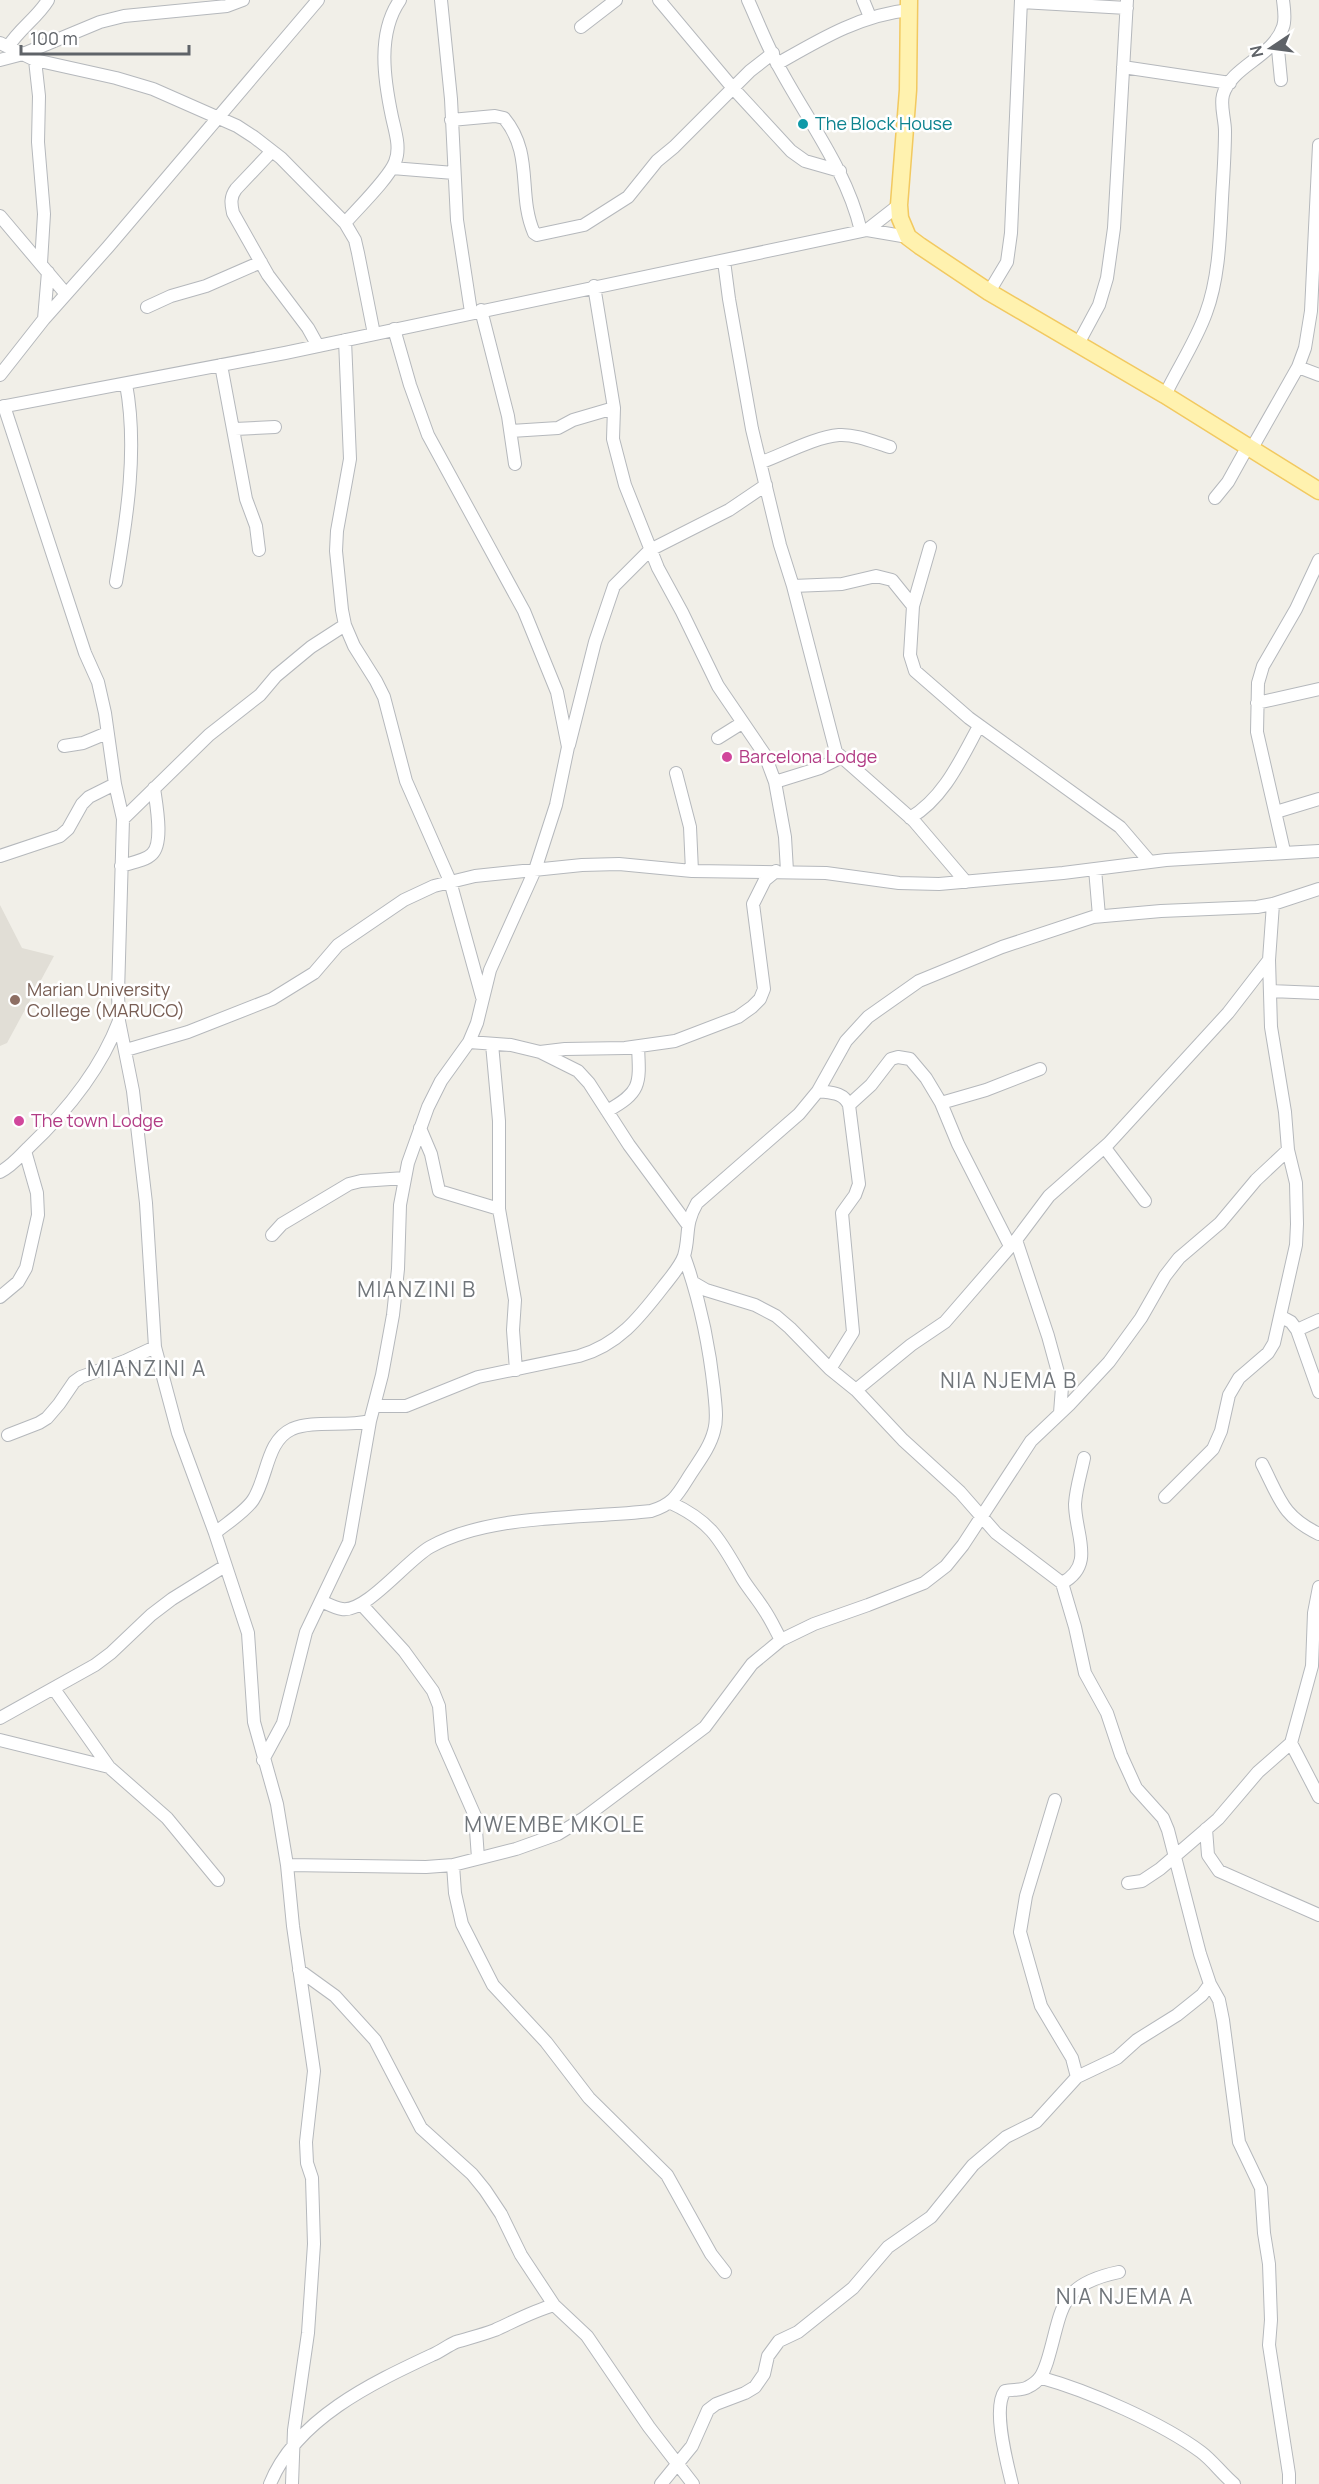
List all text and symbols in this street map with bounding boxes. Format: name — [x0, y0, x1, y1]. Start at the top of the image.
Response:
scale bar — [21, 18, 189, 56]
north arrow — [1241, 18, 1301, 78]
text: 100 m — [30, 26, 78, 50]
text: N — [1244, 43, 1268, 59]
place label: The Block House — [815, 111, 953, 135]
marker: The Block House — [796, 117, 810, 131]
place label: Barcelona Lodge — [739, 744, 877, 768]
marker: Barcelona Lodge — [720, 750, 734, 764]
place label: Marian University College (MARUCO) — [27, 977, 185, 1022]
marker: Marian University College (MARUCO) — [8, 993, 22, 1007]
place label: The town Lodge — [31, 1108, 163, 1132]
marker: The town Lodge — [12, 1114, 26, 1128]
district label: MIANZINI B — [357, 1275, 477, 1303]
district label: MIANZINI A — [87, 1354, 207, 1382]
district label: NIA NJEMA B — [940, 1366, 1078, 1394]
district label: MWEMBE MKOLE — [464, 1810, 646, 1838]
district label: NIA NJEMA A — [1056, 2282, 1194, 2310]

